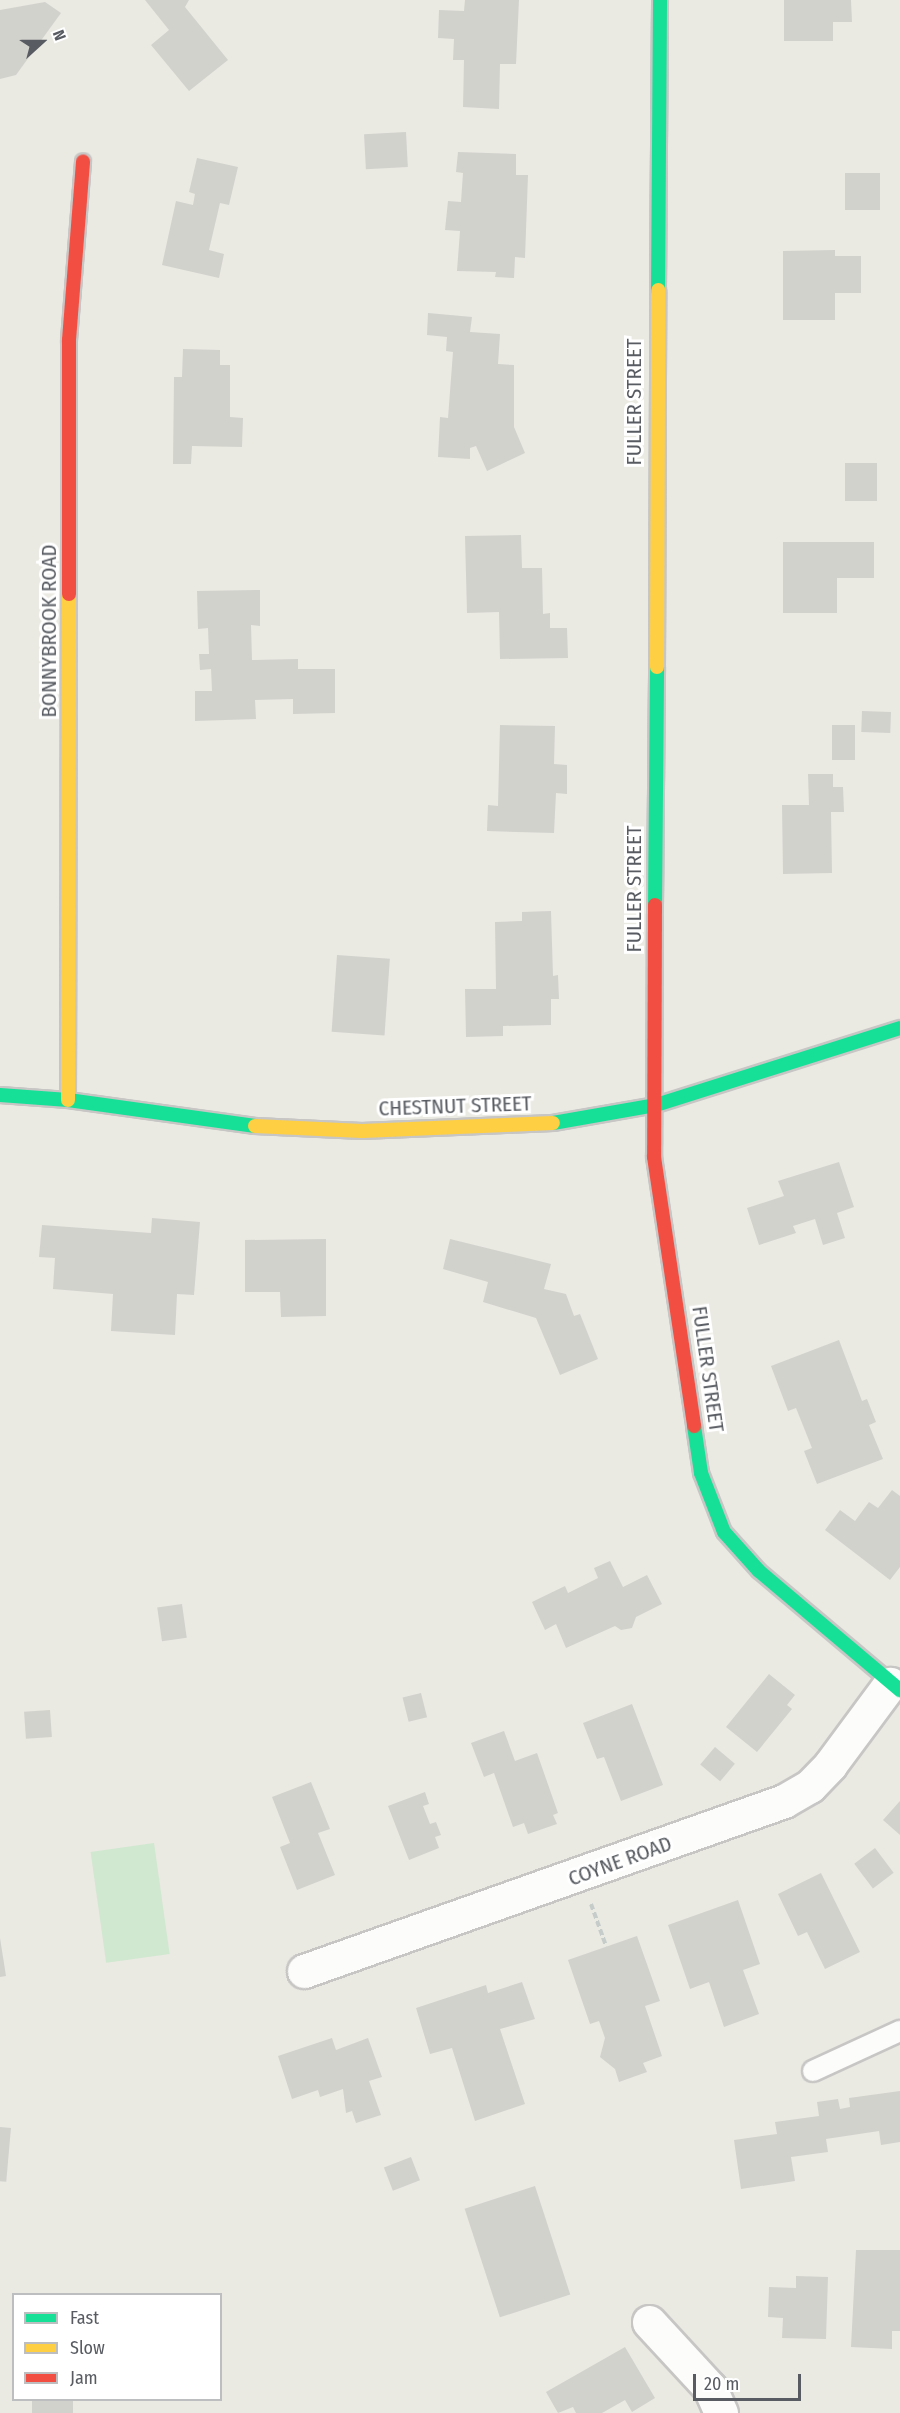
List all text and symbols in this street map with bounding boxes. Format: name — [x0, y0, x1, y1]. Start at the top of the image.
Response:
north arrow — [12, 12, 72, 72]
text: N — [49, 27, 70, 43]
street label: FULLER STREET — [621, 339, 647, 465]
street label: BONNYBROOK ROAD — [36, 544, 62, 718]
street label: FULLER STREET — [621, 826, 647, 952]
street label: CHESTNUT STREET — [378, 1091, 532, 1121]
street label: FULLER STREET — [687, 1304, 729, 1434]
street label: COYNE ROAD — [565, 1831, 675, 1891]
legend — [12, 2293, 222, 2401]
text: Fast — [70, 2307, 99, 2329]
text: Slow — [70, 2337, 105, 2359]
scale bar — [696, 2362, 804, 2400]
text: Jam — [70, 2367, 98, 2389]
text: 20 m — [704, 2373, 739, 2395]

